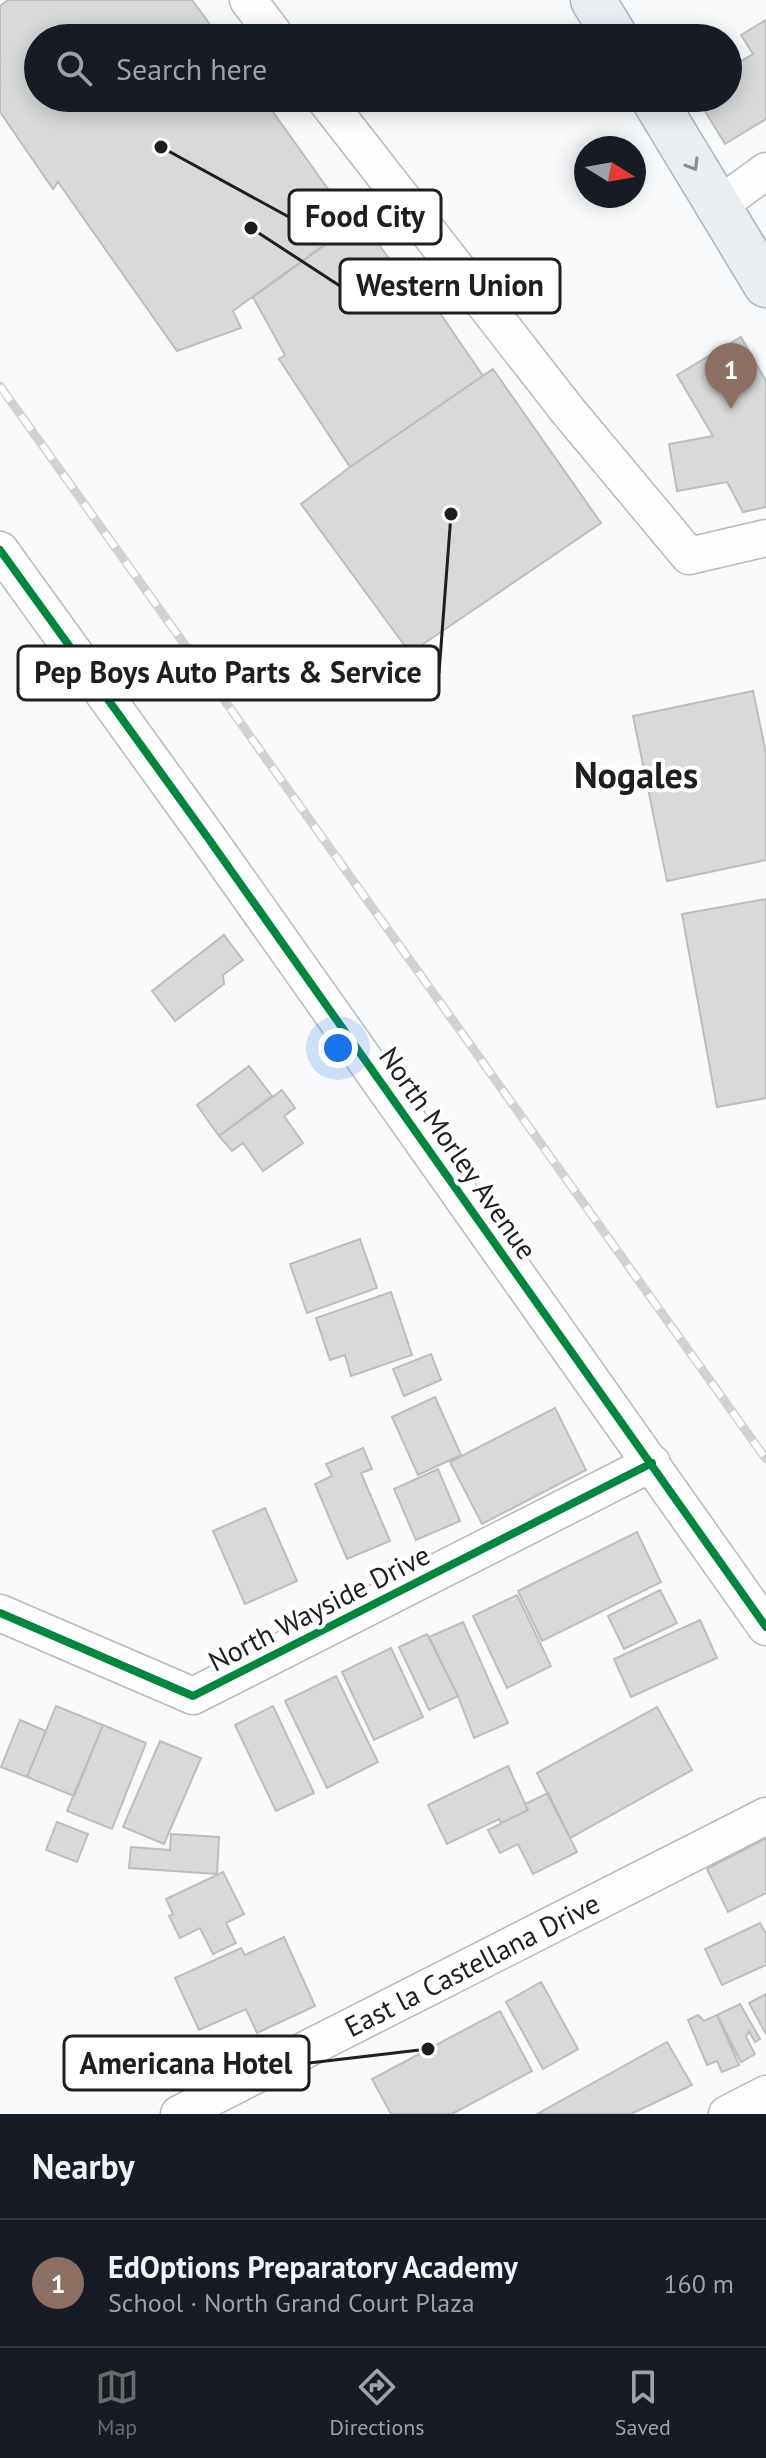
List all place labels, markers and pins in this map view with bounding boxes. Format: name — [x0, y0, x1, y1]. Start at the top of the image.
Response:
callout: Food City — [289, 190, 441, 244]
callout: Western Union — [340, 259, 560, 313]
pin: 1 — [705, 343, 757, 409]
callout: Pep Boys Auto Parts & Service — [18, 646, 439, 700]
callout: Americana Hotel — [64, 2036, 309, 2090]

